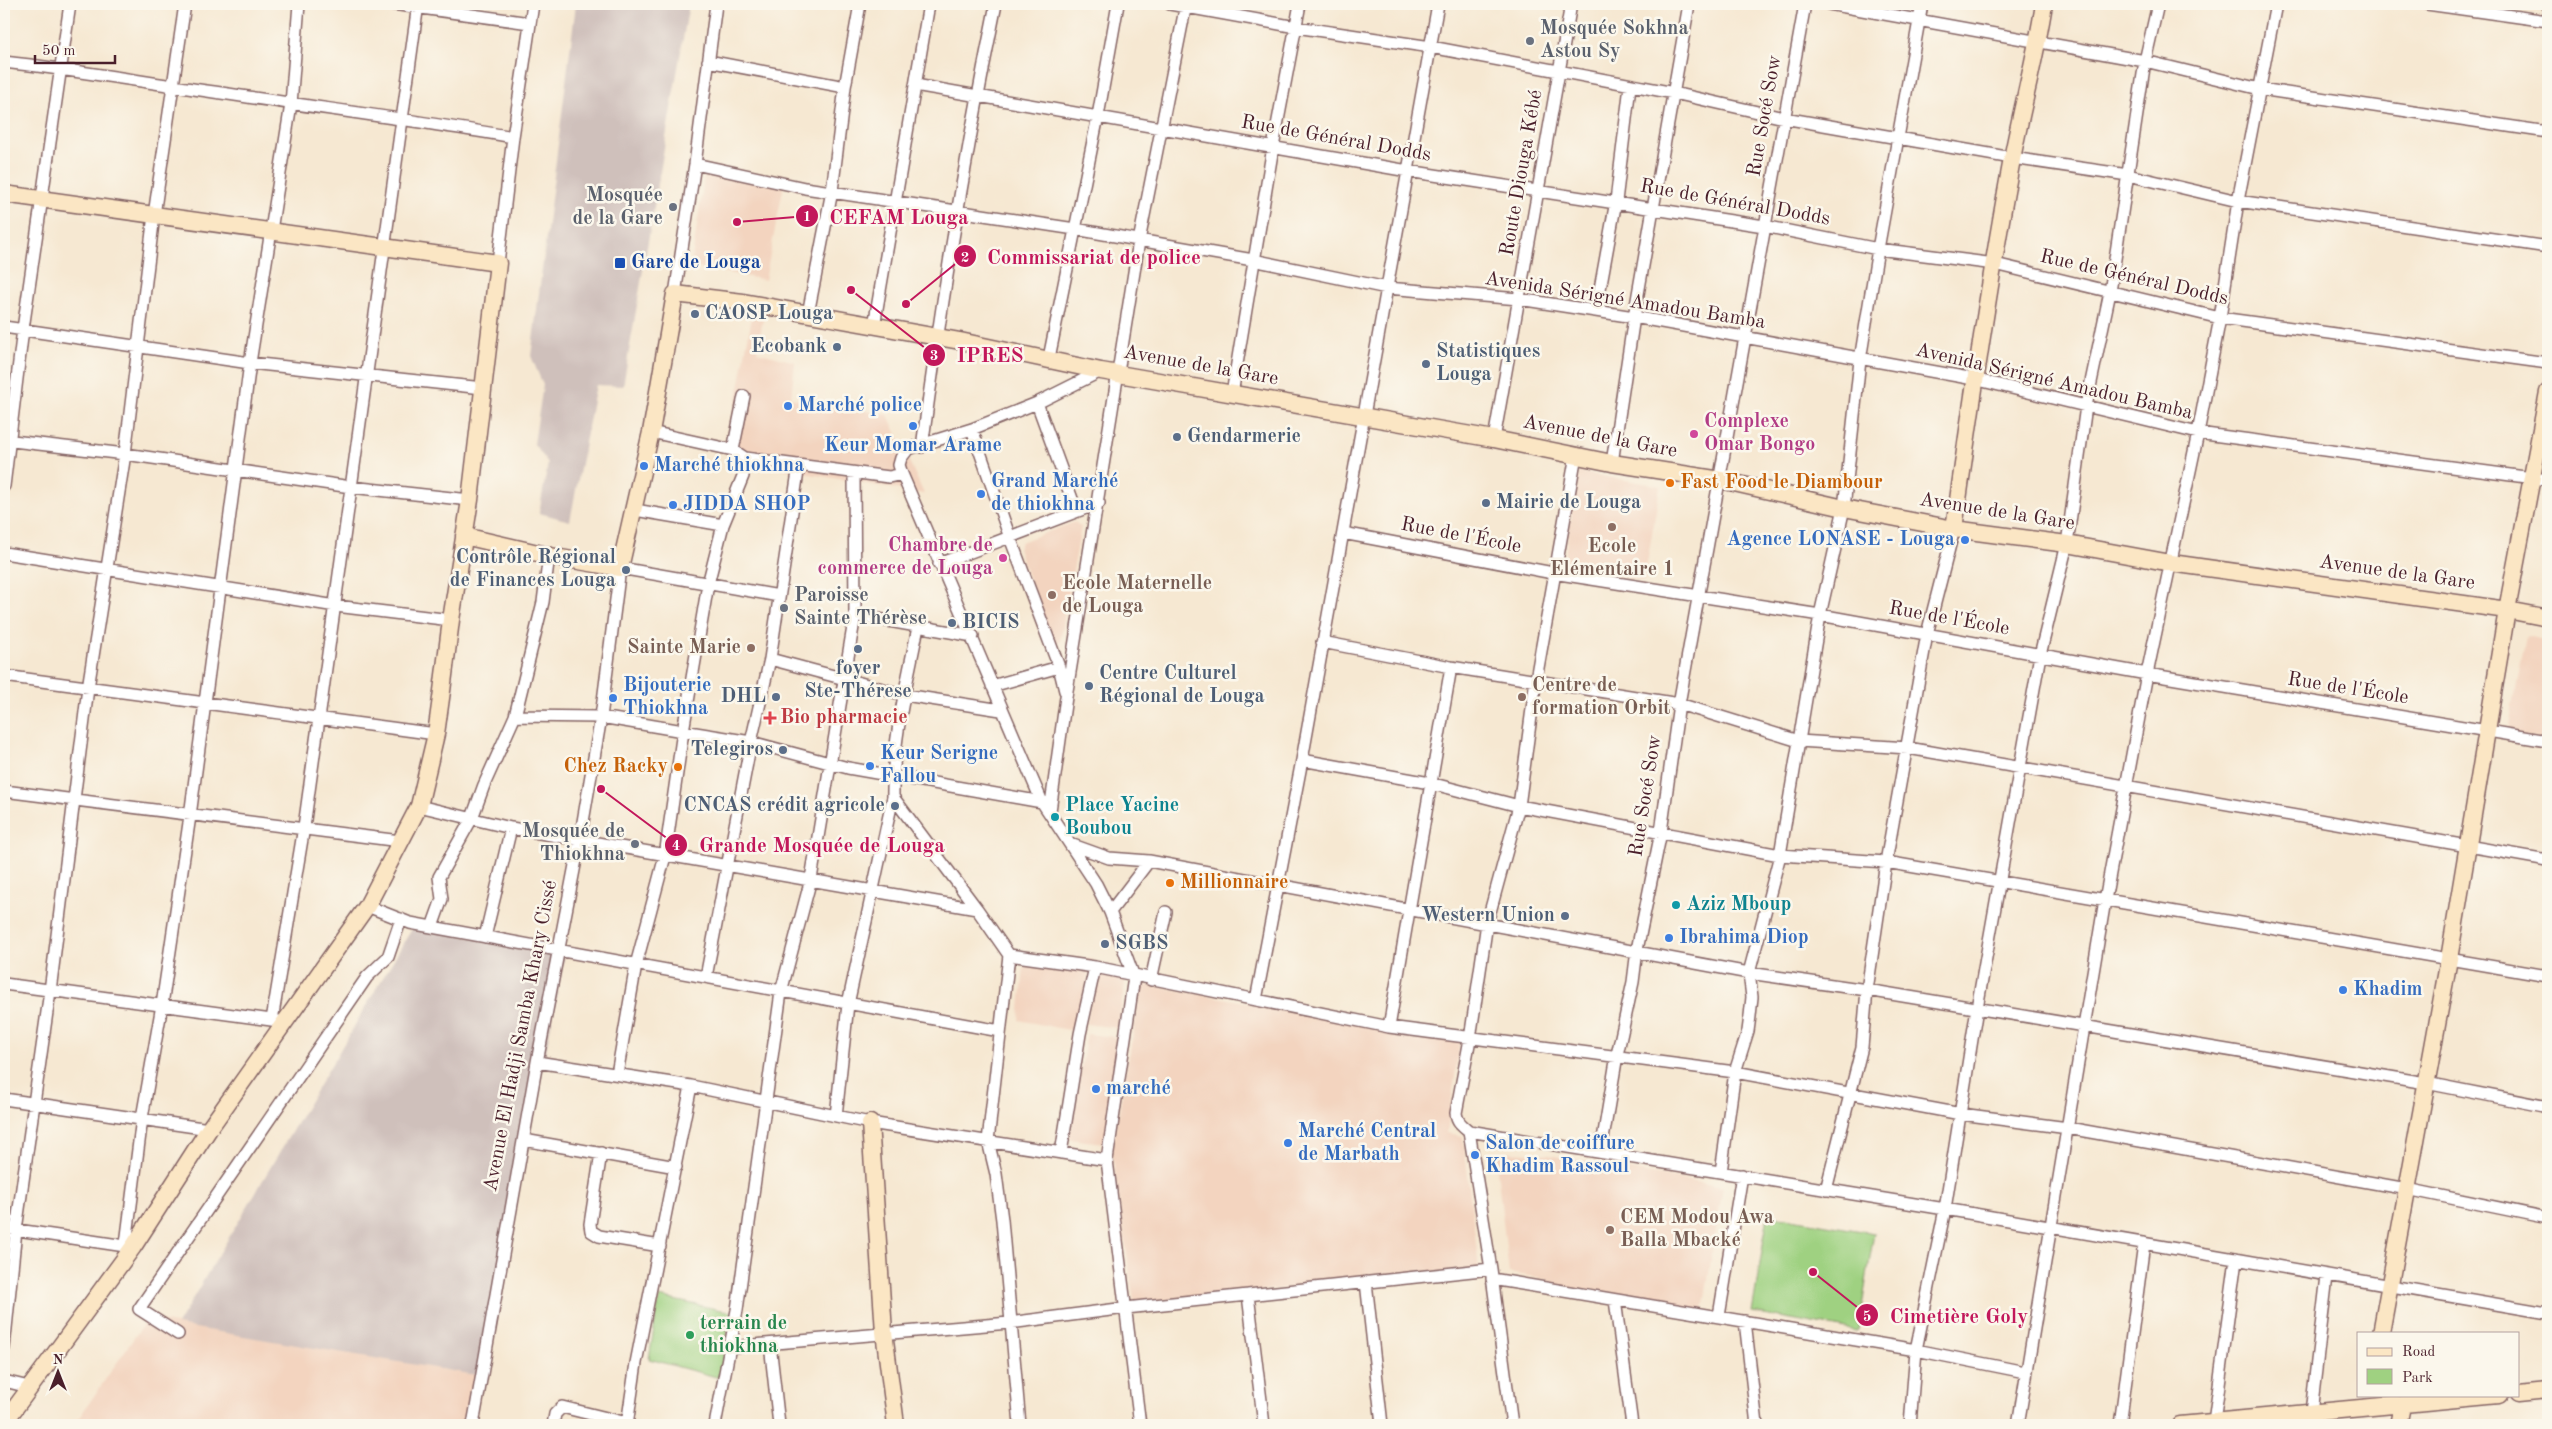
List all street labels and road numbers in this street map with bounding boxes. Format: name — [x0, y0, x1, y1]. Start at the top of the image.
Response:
street label: Rue Socé Sow — [1744, 53, 1786, 178]
street label: Route Diouga Kébé — [1498, 88, 1546, 258]
street label: Rue de Général Dodds — [1239, 112, 1433, 166]
street label: Rue de Général Dodds — [1638, 176, 1832, 230]
street label: Rue de Général Dodds — [2038, 247, 2230, 309]
street label: Avenida Sérigné Amadou Bamba — [1483, 269, 1767, 333]
street label: Avenida Sérigné Amadou Bamba — [1913, 340, 2195, 424]
street label: Avenue de la Gare — [1122, 343, 1280, 389]
street label: Avenue de la Gare — [1521, 412, 1679, 462]
street label: Avenue de la Gare — [1918, 490, 2076, 534]
street label: Rue de l'École — [1399, 512, 1523, 557]
street label: Avenue de la Gare — [2318, 552, 2476, 594]
street label: Rue de l'École — [1887, 596, 2011, 639]
street label: Rue de l'École — [2286, 667, 2410, 708]
street label: Rue Socé Sow — [1626, 733, 1666, 858]
street label: Avenue El Hadji Samba Khary Cissé — [481, 879, 561, 1193]

